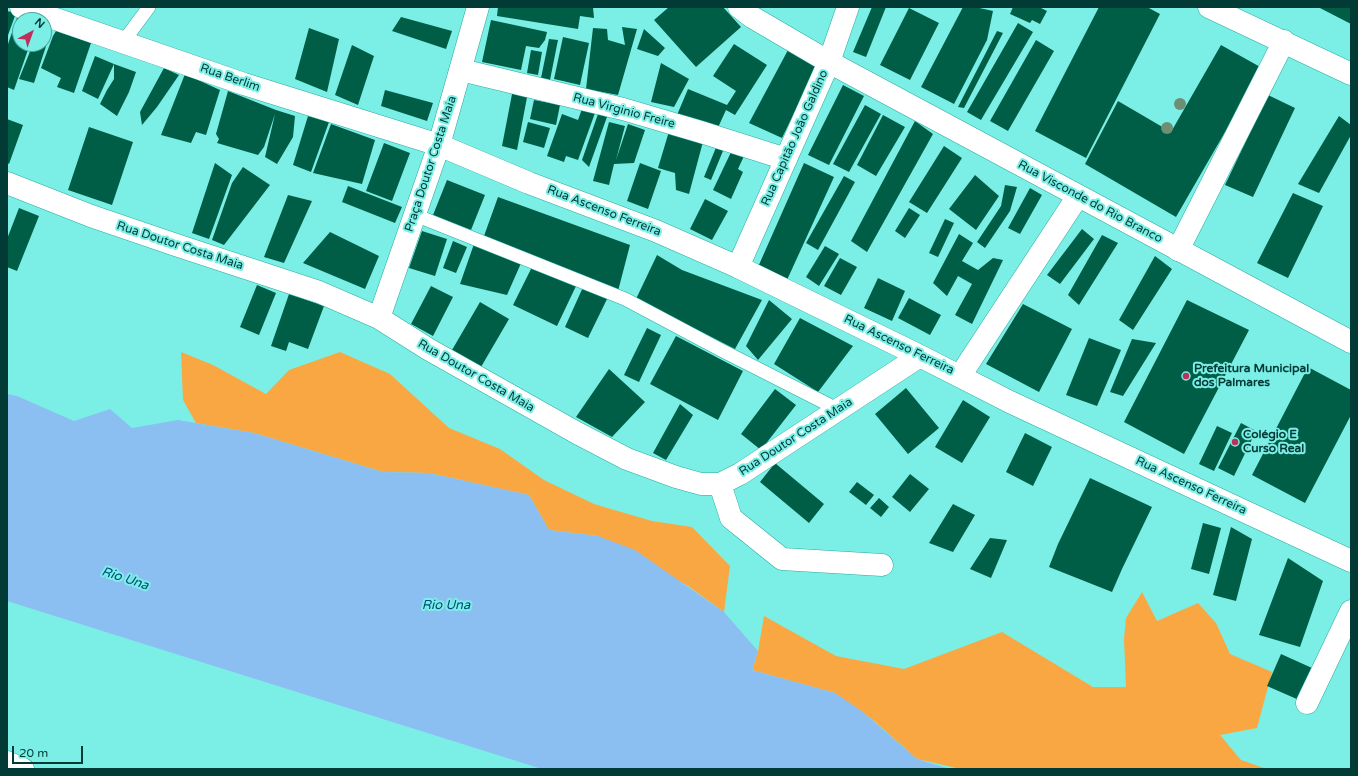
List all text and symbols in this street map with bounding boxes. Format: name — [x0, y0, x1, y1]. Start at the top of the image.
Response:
north arrow — [12, 12, 52, 52]
text: N — [32, 16, 47, 31]
street label: Rua Berlim — [198, 61, 262, 95]
street label: Rua Capitão João Galdino — [759, 68, 831, 208]
street label: Rua Virginio Freire — [571, 90, 677, 132]
street label: Praça Doutor Costa Maia — [402, 94, 460, 234]
street label: Rua Visconde do Rio Branco — [1015, 158, 1165, 246]
street label: Rua Ascenso Ferreira — [545, 183, 663, 239]
street label: Rua Doutor Costa Maia — [115, 219, 245, 273]
street label: Rua Ascenso Ferreira — [842, 312, 956, 378]
street label: Rua Doutor Costa Maia — [415, 337, 537, 415]
place label: Prefeitura Municipal dos Palmares — [1194, 362, 1309, 390]
marker: Prefeitura Municipal dos Palmares — [1181, 371, 1191, 381]
street label: Rua Doutor Costa Maia — [737, 395, 855, 479]
place label: Colégio E Curso Real — [1243, 428, 1304, 456]
marker: Colégio E Curso Real — [1230, 437, 1240, 447]
street label: Rua Ascenso Ferreira — [1133, 454, 1249, 518]
water label: Rio Una — [99, 564, 151, 594]
water label: Rio Una — [422, 598, 470, 614]
scale bar — [14, 738, 85, 764]
text: 20 m — [19, 746, 48, 760]

